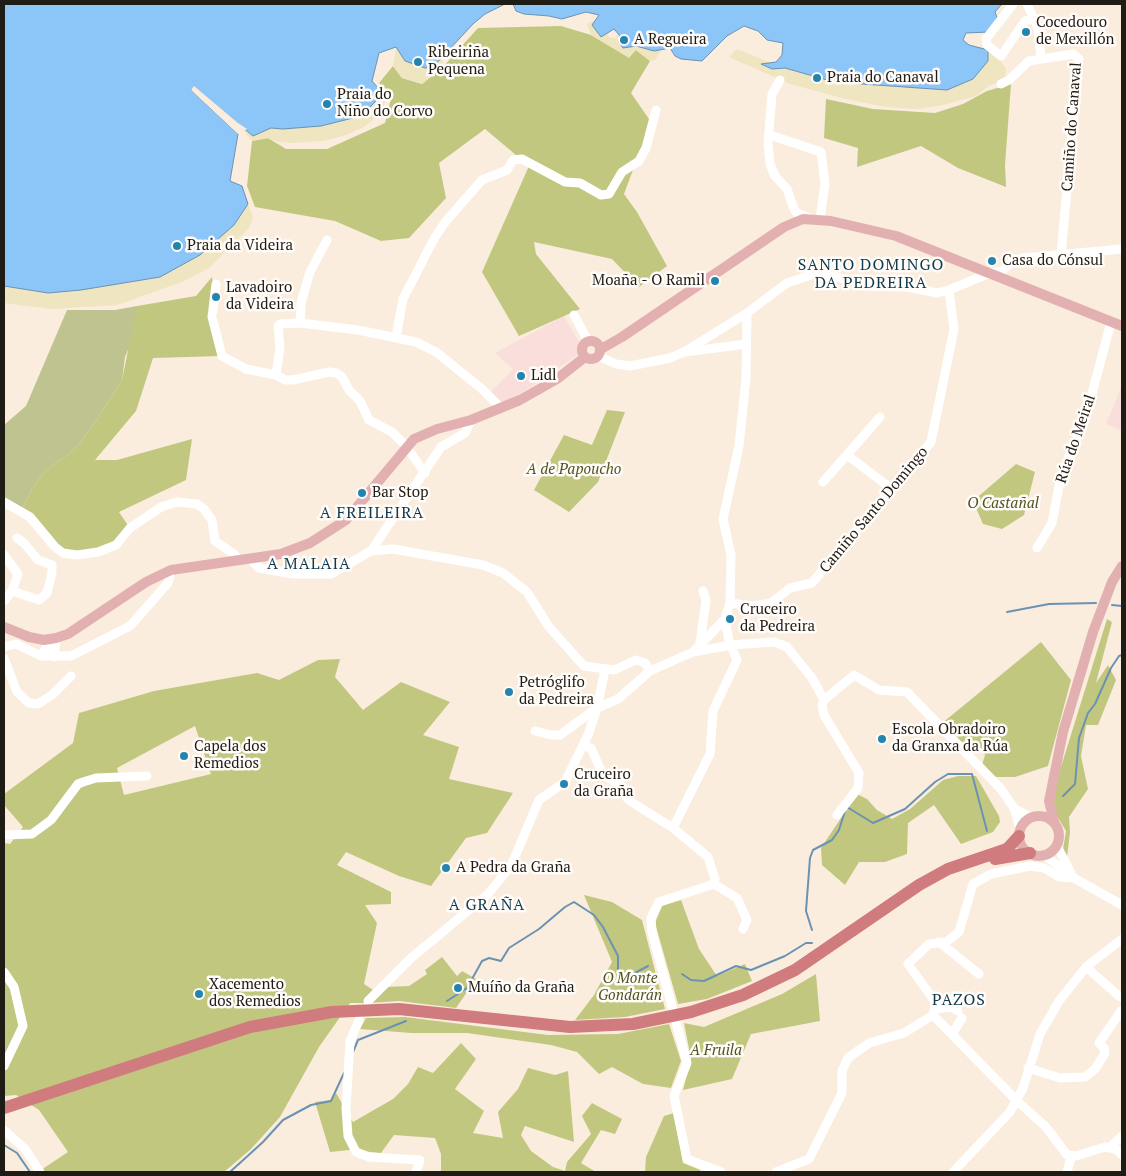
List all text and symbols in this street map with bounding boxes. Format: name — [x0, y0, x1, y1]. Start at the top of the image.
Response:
place label: Cocedouro de Mexillón — [1036, 14, 1114, 49]
marker: Cocedouro de Mexillón — [1020, 26, 1032, 38]
place label: A Regueira — [634, 31, 707, 49]
marker: A Regueira — [618, 34, 630, 46]
place label: Ribeiriña Pequena — [428, 44, 489, 79]
marker: Ribeiriña Pequena — [412, 56, 424, 68]
street label: Camiño do Canaval — [1059, 62, 1085, 192]
place label: Praia do Canaval — [827, 69, 939, 87]
marker: Praia do Canaval — [811, 72, 823, 84]
place label: Praia do Niño do Corvo — [337, 86, 433, 121]
marker: Praia do Niño do Corvo — [321, 98, 333, 110]
place label: Praia da Videira — [187, 237, 293, 255]
marker: Praia da Videira — [171, 240, 183, 252]
place label: Casa do Cónsul — [1002, 252, 1103, 270]
district label: SANTO DOMINGO DA PEDREIRA — [796, 255, 946, 293]
marker: Casa do Cónsul — [986, 255, 998, 267]
place label: Moaña - O Ramil — [592, 272, 705, 290]
marker: Moaña - O Ramil — [709, 275, 721, 287]
place label: Lavadoiro da Videira — [226, 279, 294, 314]
marker: Lavadoiro da Videira — [210, 291, 222, 303]
place label: Lidl — [531, 367, 557, 385]
marker: Lidl — [515, 370, 527, 382]
street label: Rúa do Meiral — [1052, 392, 1100, 486]
street label: Camiño Santo Domingo — [816, 443, 932, 577]
park label: A de Papoucho — [527, 461, 621, 479]
place label: Bar Stop — [372, 484, 429, 502]
marker: Bar Stop — [356, 487, 368, 499]
park label: O Castañal — [967, 495, 1039, 513]
district label: A FREILEIRA — [318, 503, 426, 523]
district label: A MALAIA — [266, 554, 352, 574]
place label: Cruceiro da Pedreira — [740, 601, 815, 636]
marker: Cruceiro da Pedreira — [724, 613, 736, 625]
place label: Petróglifo da Pedreira — [519, 674, 594, 709]
marker: Petróglifo da Pedreira — [503, 686, 515, 698]
place label: Escola Obradoiro da Granxa da Rúa — [892, 721, 1008, 756]
marker: Escola Obradoiro da Granxa da Rúa — [876, 733, 888, 745]
place label: Capela dos Remedios — [194, 738, 266, 773]
marker: Capela dos Remedios — [178, 750, 190, 762]
place label: Cruceiro da Graña — [574, 766, 634, 801]
marker: Cruceiro da Graña — [558, 778, 570, 790]
place label: A Pedra da Graña — [456, 859, 571, 877]
marker: A Pedra da Graña — [440, 862, 452, 874]
district label: A GRAÑA — [448, 895, 526, 915]
park label: O Monte Gondarán — [598, 970, 662, 1005]
place label: Xacemento dos Remedios — [209, 976, 301, 1011]
place label: Muíño da Graña — [468, 979, 575, 997]
marker: Muíño da Graña — [452, 982, 464, 994]
marker: Xacemento dos Remedios — [193, 988, 205, 1000]
district label: PAZOS — [931, 990, 987, 1010]
park label: A Fruila — [690, 1042, 742, 1060]

